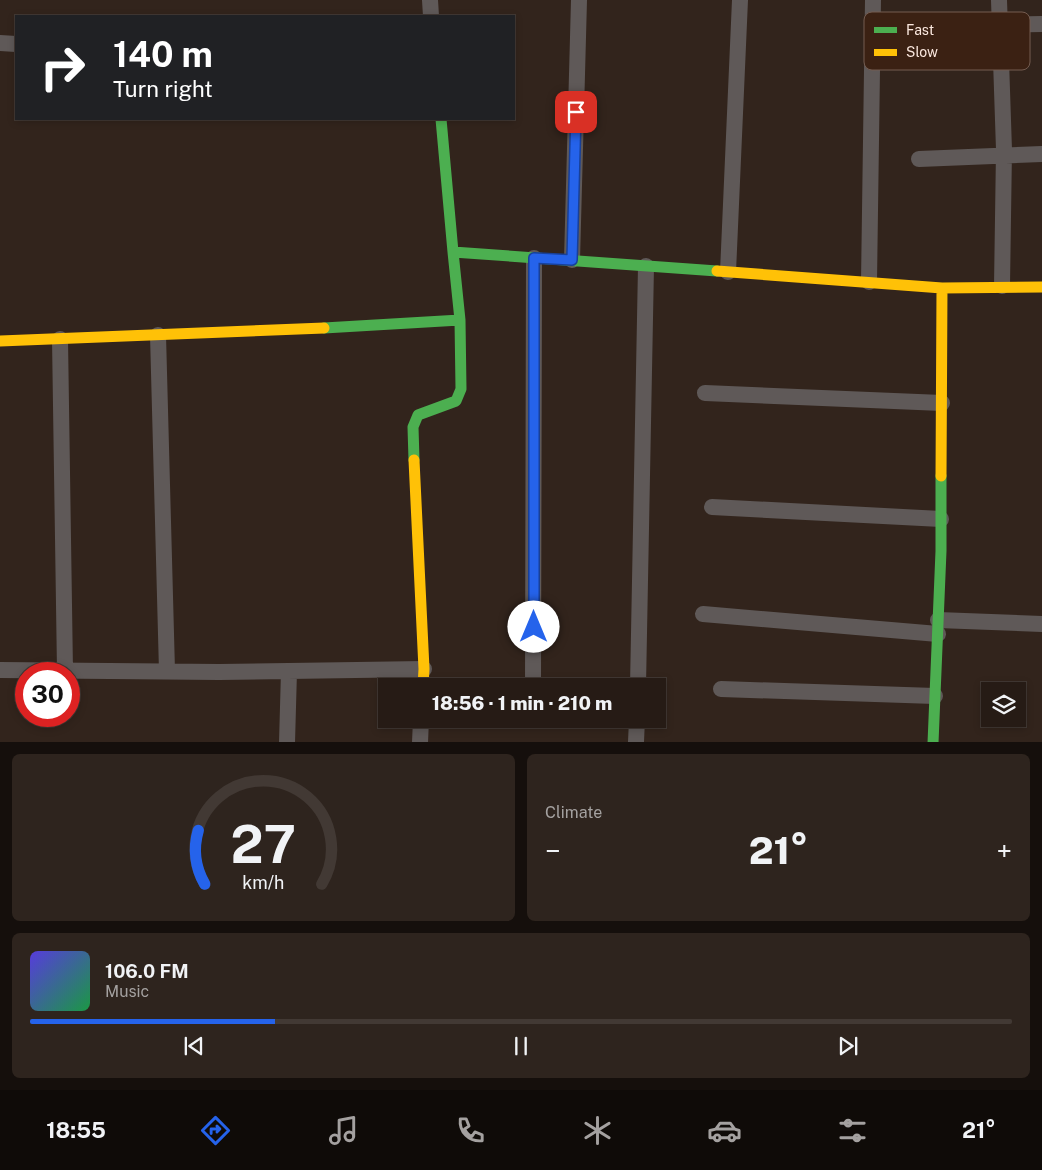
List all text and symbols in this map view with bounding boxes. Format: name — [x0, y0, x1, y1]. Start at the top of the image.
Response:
legend — [864, 12, 1030, 70]
text: Fast — [906, 22, 934, 38]
text: 140 m — [113, 34, 213, 75]
icon: right — [30, 35, 95, 100]
text: Slow — [906, 44, 938, 60]
text: Turn right — [113, 76, 213, 102]
pin — [555, 91, 597, 133]
icon: arrive — [562, 98, 590, 126]
position arrow — [507, 600, 559, 652]
speed limit sign: 30 — [15, 662, 80, 727]
map controls — [981, 682, 1026, 727]
button: layers — [981, 682, 1026, 727]
text: 18:56 · 1 min · 210 m — [432, 692, 612, 714]
text: Climate — [545, 803, 602, 822]
text: 27 — [231, 814, 296, 875]
text: 21° — [749, 828, 808, 873]
text: − — [545, 834, 561, 867]
text: + — [996, 834, 1012, 867]
text: km/h — [242, 872, 285, 893]
text: 106.0 FM — [105, 960, 189, 982]
text: Music — [105, 982, 149, 1001]
icon: previous — [180, 1032, 208, 1060]
icon: pause — [507, 1032, 535, 1060]
icon: next — [834, 1032, 862, 1060]
icon: directions — [198, 1113, 233, 1148]
icon: music — [326, 1113, 361, 1148]
icon: phone — [453, 1113, 488, 1148]
icon: climate — [580, 1113, 615, 1148]
icon: car — [707, 1113, 742, 1148]
icon: filters — [835, 1113, 870, 1148]
text: 18:55 — [46, 1117, 106, 1143]
text: 21° — [962, 1117, 996, 1143]

